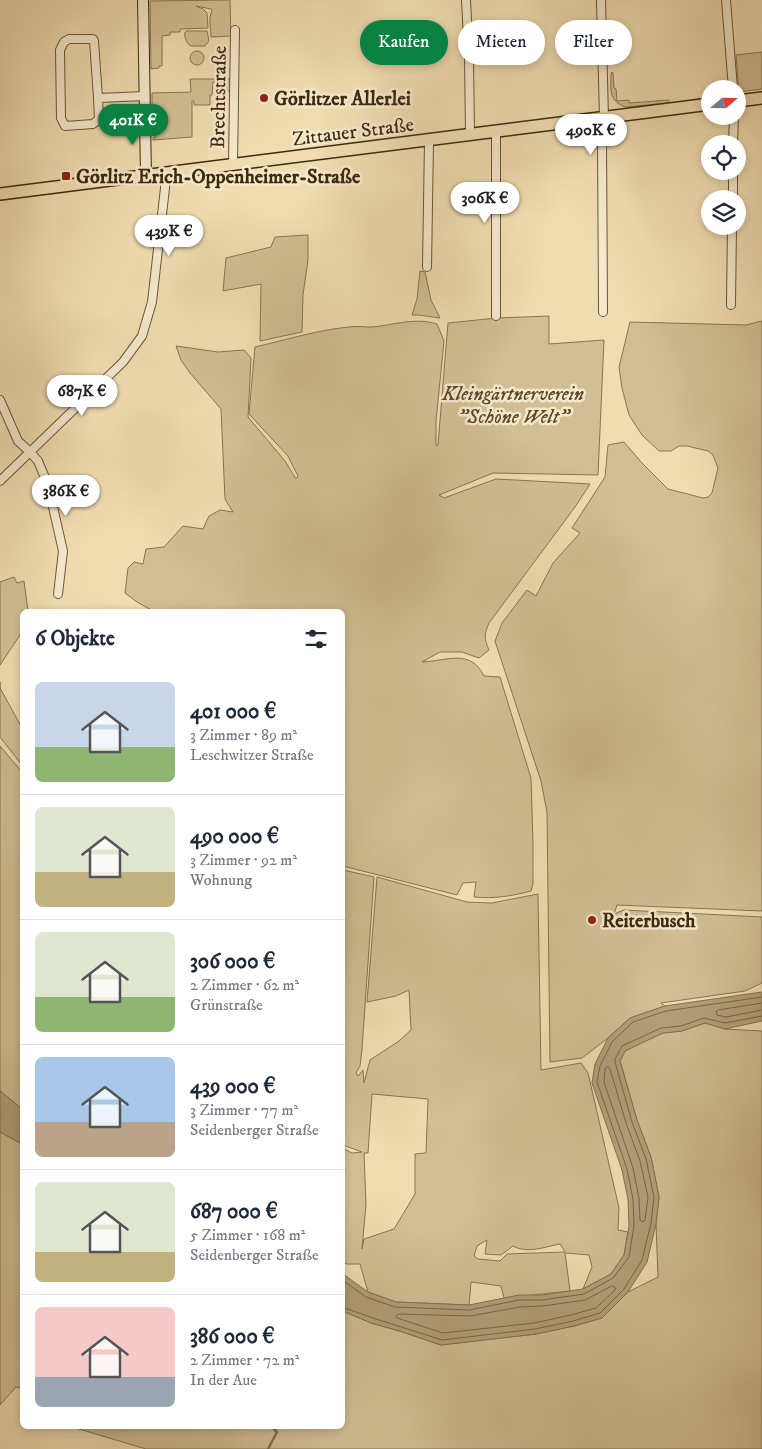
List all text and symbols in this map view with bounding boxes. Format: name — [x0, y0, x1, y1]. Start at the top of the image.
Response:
chip: Kaufen — [360, 20, 448, 65]
chip: Mieten — [458, 20, 545, 65]
chip: Filter — [555, 20, 632, 65]
street label: Brechtstraße — [206, 45, 233, 149]
north arrow — [701, 80, 746, 125]
map controls — [701, 80, 746, 235]
place label: Görlitzer Allerlei — [274, 87, 411, 112]
marker: Görlitzer Allerlei — [258, 92, 270, 104]
pin: 401K € — [92, 104, 174, 146]
text: 401K € — [109, 110, 157, 130]
street label: Zittauer Straße — [291, 113, 415, 152]
pin: 490K € — [550, 114, 632, 156]
text: 490K € — [566, 120, 616, 140]
button: locate — [701, 135, 746, 180]
place label: Görlitz Erich-Oppenheimer-Straße — [76, 165, 361, 190]
marker: Görlitz Erich-Oppenheimer-Straße — [60, 170, 72, 182]
pin: 306K € — [444, 182, 526, 224]
text: 306K € — [462, 188, 508, 208]
button: layers — [701, 190, 746, 235]
pin: 439K € — [128, 214, 210, 257]
text: 439K € — [145, 221, 193, 241]
pin: 687K € — [41, 374, 123, 417]
text: 687K € — [58, 381, 106, 401]
park label: Kleingärtnerverein "Schöne Welt" — [441, 382, 584, 430]
pin: 386K € — [25, 474, 107, 517]
text: 386K € — [43, 481, 89, 501]
icon: filters — [302, 625, 330, 653]
text: 6 Objekte — [35, 626, 115, 652]
text: 401 000 € — [190, 699, 276, 725]
icon: home — [75, 702, 135, 762]
text: 3 Zimmer · 89 m² — [190, 725, 297, 745]
text: Leschwitzer Straße — [190, 745, 314, 765]
text: 490 000 € — [190, 824, 279, 850]
icon: home — [75, 827, 135, 887]
text: 3 Zimmer · 92 m² — [190, 850, 297, 870]
text: Wohnung — [190, 870, 252, 890]
place label: Reiterbusch — [602, 909, 696, 934]
marker: Reiterbusch — [586, 914, 598, 926]
text: 306 000 € — [190, 949, 275, 975]
icon: home — [75, 952, 135, 1012]
text: 2 Zimmer · 62 m² — [190, 975, 299, 995]
text: Grünstraße — [190, 995, 263, 1015]
text: 439 000 € — [190, 1074, 276, 1100]
icon: home — [75, 1077, 135, 1137]
text: 3 Zimmer · 77 m² — [190, 1100, 298, 1120]
text: Seidenberger Straße — [190, 1120, 319, 1140]
text: 687 000 € — [190, 1199, 278, 1225]
icon: home — [75, 1202, 135, 1262]
text: 5 Zimmer · 168 m² — [190, 1225, 305, 1245]
text: Seidenberger Straße — [190, 1245, 319, 1265]
text: 386 000 € — [190, 1324, 274, 1350]
icon: home — [75, 1327, 135, 1387]
text: 2 Zimmer · 72 m² — [190, 1350, 299, 1370]
text: In der Aue — [190, 1370, 257, 1390]

